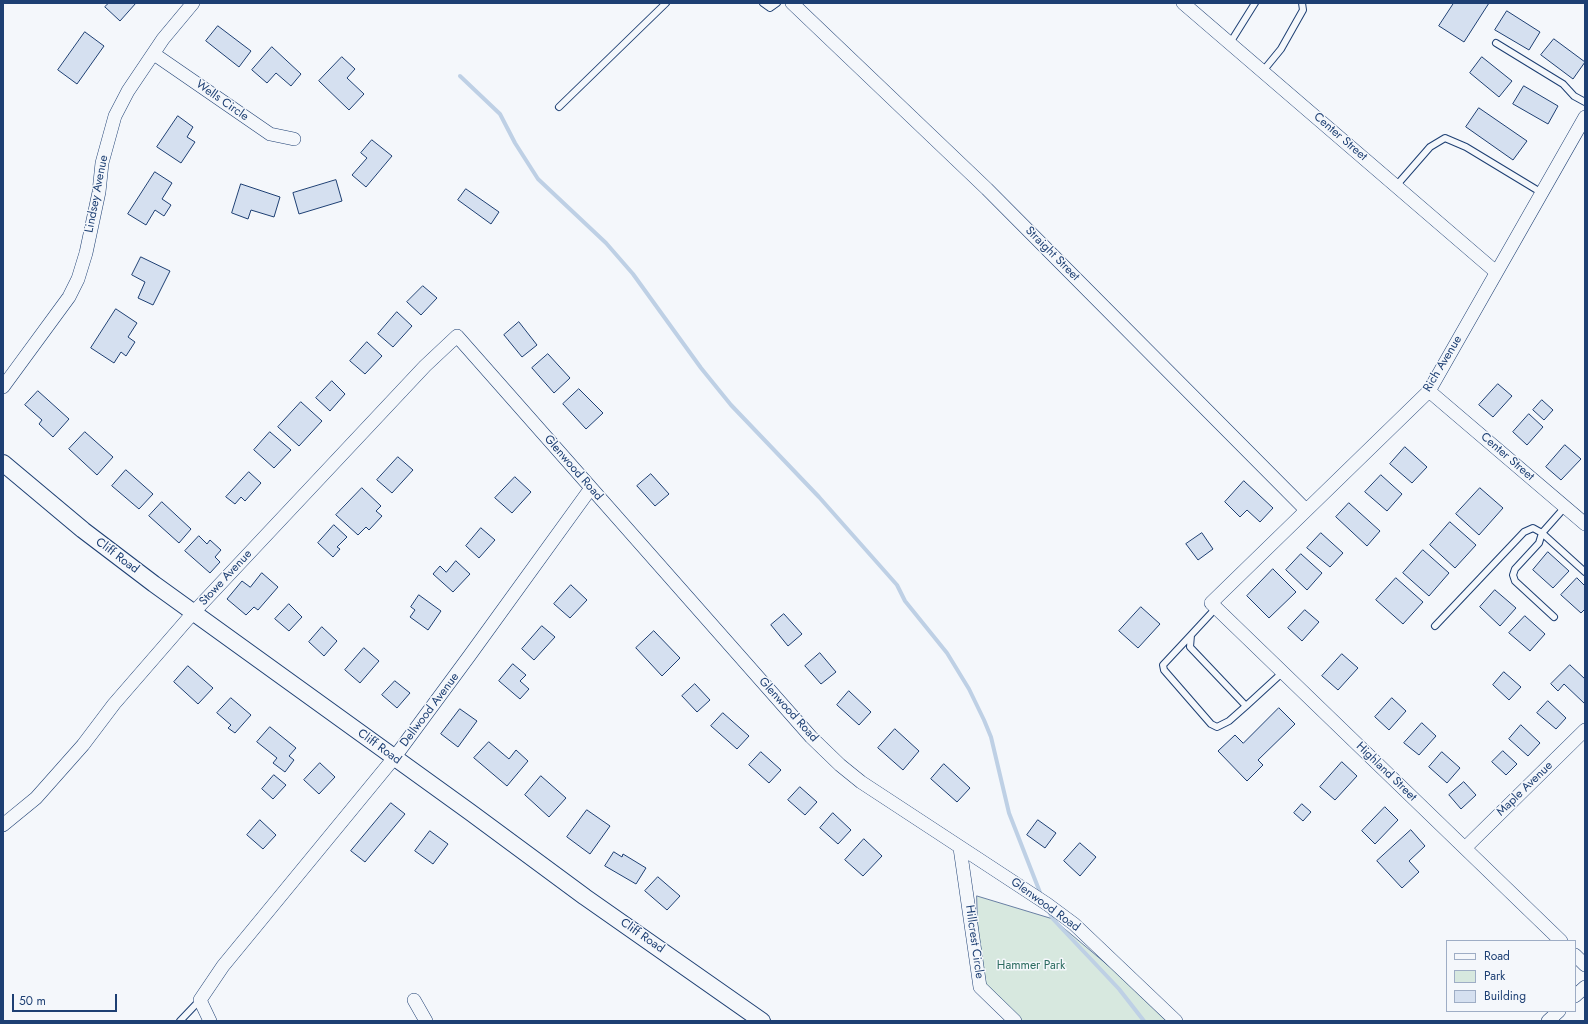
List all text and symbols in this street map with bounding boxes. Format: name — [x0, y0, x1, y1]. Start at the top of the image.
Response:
street label: Wells Circle — [193, 78, 251, 124]
street label: Center Street — [1310, 110, 1370, 164]
street label: Lindsey Avenue — [82, 154, 112, 234]
street label: Straight Street — [1022, 224, 1082, 284]
street label: Rich Avenue — [1421, 333, 1465, 395]
street label: Center Street — [1477, 430, 1537, 484]
street label: Glenwood Road — [541, 432, 605, 504]
street label: Cliff Road — [93, 535, 141, 577]
street label: Stowe Avenue — [197, 547, 255, 609]
street label: Dellwood Avenue — [398, 670, 462, 750]
street label: Glenwood Road — [755, 675, 821, 745]
street label: Cliff Road — [354, 726, 404, 768]
street label: Highland Street — [1353, 739, 1419, 805]
street label: Maple Avenue — [1494, 759, 1556, 819]
street label: Glenwood Road — [1008, 875, 1082, 935]
street label: Hillcrest Circle — [962, 904, 986, 980]
street label: Cliff Road — [617, 916, 667, 956]
legend — [1446, 940, 1576, 1012]
text: Road — [1484, 947, 1510, 965]
park label: Hammer Park — [997, 959, 1065, 973]
text: Park — [1484, 967, 1505, 985]
scale bar — [14, 986, 119, 1012]
text: Building — [1484, 987, 1526, 1005]
text: 50 m — [19, 992, 46, 1010]

